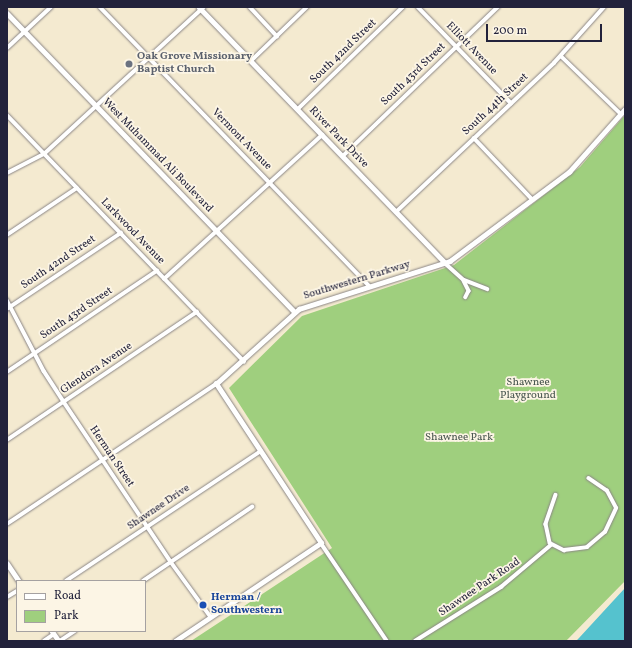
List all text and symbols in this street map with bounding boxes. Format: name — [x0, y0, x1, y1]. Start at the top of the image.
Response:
scale bar — [488, 16, 604, 42]
street label: South 42nd Street — [308, 17, 380, 87]
street label: Elliott Avenue — [443, 20, 499, 78]
text: 200 m — [493, 23, 527, 39]
street label: South 43rd Street — [379, 41, 449, 109]
place label: Oak Grove Missionary Baptist Church — [137, 51, 252, 77]
marker: Oak Grove Missionary Baptist Church — [124, 59, 134, 69]
street label: South 44th Street — [460, 71, 532, 139]
street label: West Muhammad Ali Boulevard — [99, 96, 215, 216]
street label: River Park Drive — [305, 105, 371, 171]
street label: Vermont Avenue — [208, 106, 274, 174]
street label: Larkwood Avenue — [97, 196, 167, 268]
street label: South 42nd Street — [19, 233, 99, 293]
street label: Southwestern Parkway — [302, 258, 412, 304]
street label: South 43rd Street — [38, 285, 116, 343]
street label: Glendora Avenue — [59, 340, 135, 398]
park label: Shawnee Playground — [500, 377, 556, 403]
street label: Herman Street — [86, 424, 136, 490]
park label: Shawnee Park — [425, 431, 493, 445]
street label: Shawnee Drive — [125, 482, 193, 534]
street label: Shawnee Park Road — [437, 556, 523, 620]
legend — [16, 580, 146, 632]
text: Road — [54, 588, 81, 604]
place label: Herman / Southwestern — [211, 592, 282, 618]
marker: Herman / Southwestern — [198, 600, 208, 610]
text: Park — [54, 608, 79, 624]

